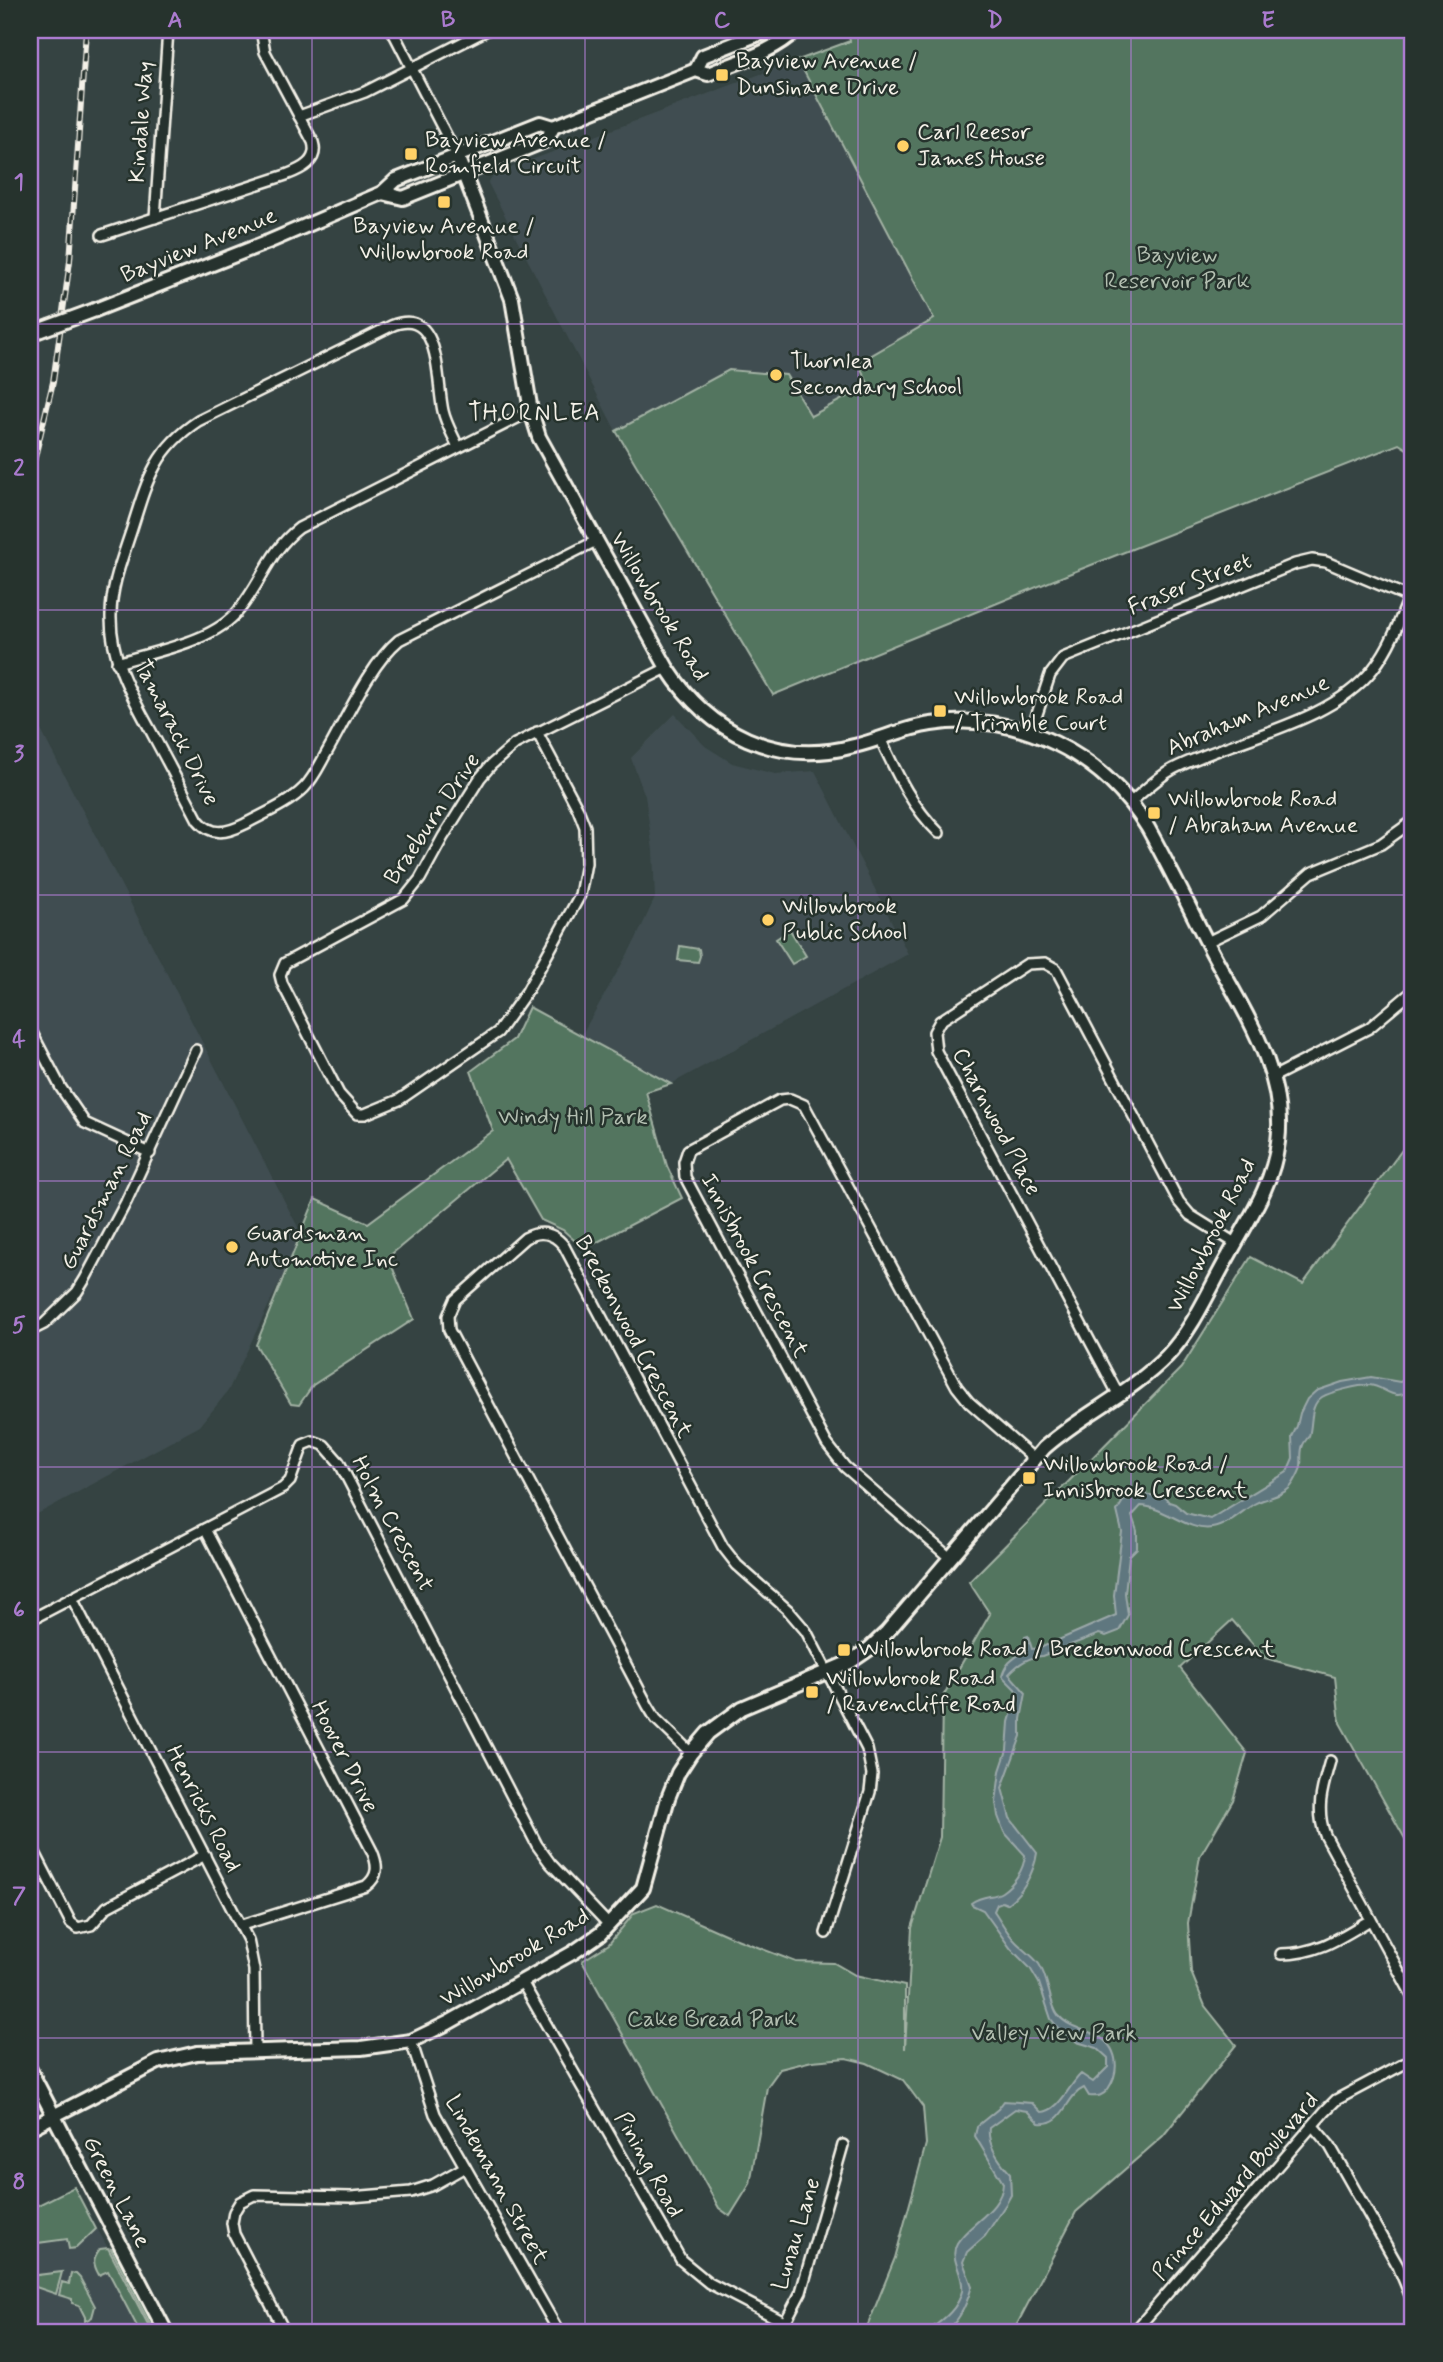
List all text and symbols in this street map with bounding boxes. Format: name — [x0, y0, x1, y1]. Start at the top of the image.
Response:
text: A — [167, 6, 183, 36]
text: B — [441, 6, 456, 36]
text: C — [714, 6, 731, 36]
text: D — [987, 6, 1003, 36]
text: E — [1261, 6, 1275, 36]
place label: Bayview Avenue / Dunsinane Drive — [736, 47, 918, 103]
street label: Kindale Way — [123, 60, 161, 184]
marker: Bayview Avenue / Dunsinane Drive — [714, 67, 730, 83]
place label: Carl Reesor James House — [917, 118, 1045, 174]
place label: Bayview Avenue / Romfield Circuit — [425, 126, 607, 182]
marker: Carl Reesor James House — [895, 138, 911, 154]
marker: Bayview Avenue / Romfield Circuit — [403, 146, 419, 162]
text: 1 — [14, 168, 24, 198]
marker: Bayview Avenue / Willowbrook Road — [436, 194, 452, 210]
street label: Bayview Avenue — [117, 201, 281, 291]
place label: Bayview Avenue / Willowbrook Road — [353, 212, 535, 268]
park label: Bayview Reservoir Park — [1104, 241, 1250, 297]
place label: Thornlea Secondary School — [790, 347, 962, 403]
marker: Thornlea Secondary School — [768, 367, 784, 383]
district label: THORNLEA — [468, 398, 602, 429]
text: 2 — [13, 454, 25, 484]
street label: Willowbrook Road — [603, 527, 715, 687]
street label: Fraser Street — [1124, 547, 1256, 623]
street label: Tamarack Drive — [126, 655, 226, 811]
street label: Abraham Avenue — [1162, 668, 1334, 764]
place label: Willowbrook Road / Trimble Court — [954, 683, 1123, 739]
marker: Willowbrook Road / Trimble Court — [932, 703, 948, 719]
text: 3 — [14, 740, 25, 770]
street label: Braeburn Drive — [378, 747, 488, 891]
place label: Willowbrook Road / Abraham Avenue — [1168, 785, 1358, 841]
marker: Willowbrook Road / Abraham Avenue — [1146, 805, 1162, 821]
place label: Willowbrook Public School — [782, 892, 908, 948]
marker: Willowbrook Public School — [760, 912, 776, 928]
text: 4 — [12, 1025, 26, 1055]
street label: Charnwood Place — [944, 1043, 1048, 1201]
park label: Windy Hill Park — [498, 1103, 648, 1133]
street label: Guardsman Road — [54, 1107, 160, 1275]
street label: Willowbrook Road — [1160, 1154, 1264, 1318]
street label: Innisbrook Crescent — [693, 1169, 815, 1364]
place label: Guardsman Automotive Inc — [246, 1219, 398, 1275]
street label: Breckonwood Crescent — [567, 1230, 699, 1444]
marker: Guardsman Automotive Inc — [224, 1239, 240, 1255]
text: 5 — [12, 1311, 26, 1341]
place label: Willowbrook Road / Innisbrook Crescent — [1043, 1450, 1248, 1506]
street label: Holm Crescent — [344, 1451, 440, 1597]
marker: Willowbrook Road / Innisbrook Crescent — [1021, 1470, 1037, 1486]
text: 6 — [13, 1596, 25, 1626]
place label: Willowbrook Road / Breckonwood Crescent — [858, 1635, 1275, 1665]
marker: Willowbrook Road / Breckonwood Crescent — [836, 1642, 852, 1658]
place label: Willowbrook Road / Ravencliffe Road — [826, 1664, 1016, 1720]
marker: Willowbrook Road / Ravencliffe Road — [804, 1684, 820, 1700]
street label: Hoover Drive — [303, 1696, 385, 1818]
street label: Henricks Road — [158, 1740, 248, 1878]
text: 7 — [12, 1882, 26, 1912]
street label: Willowbrook Road — [435, 1902, 595, 2014]
park label: Cake Bread Park — [627, 2005, 797, 2035]
park label: Valley View Park — [971, 2019, 1137, 2049]
street label: Prince Edward Boulevard — [1146, 2087, 1326, 2287]
street label: Lindemann Street — [437, 2090, 555, 2270]
street label: Pining Road — [607, 2107, 689, 2223]
street label: Green Lane — [75, 2131, 157, 2253]
text: 8 — [13, 2168, 25, 2198]
street label: Lunau Lane — [766, 2174, 828, 2294]

